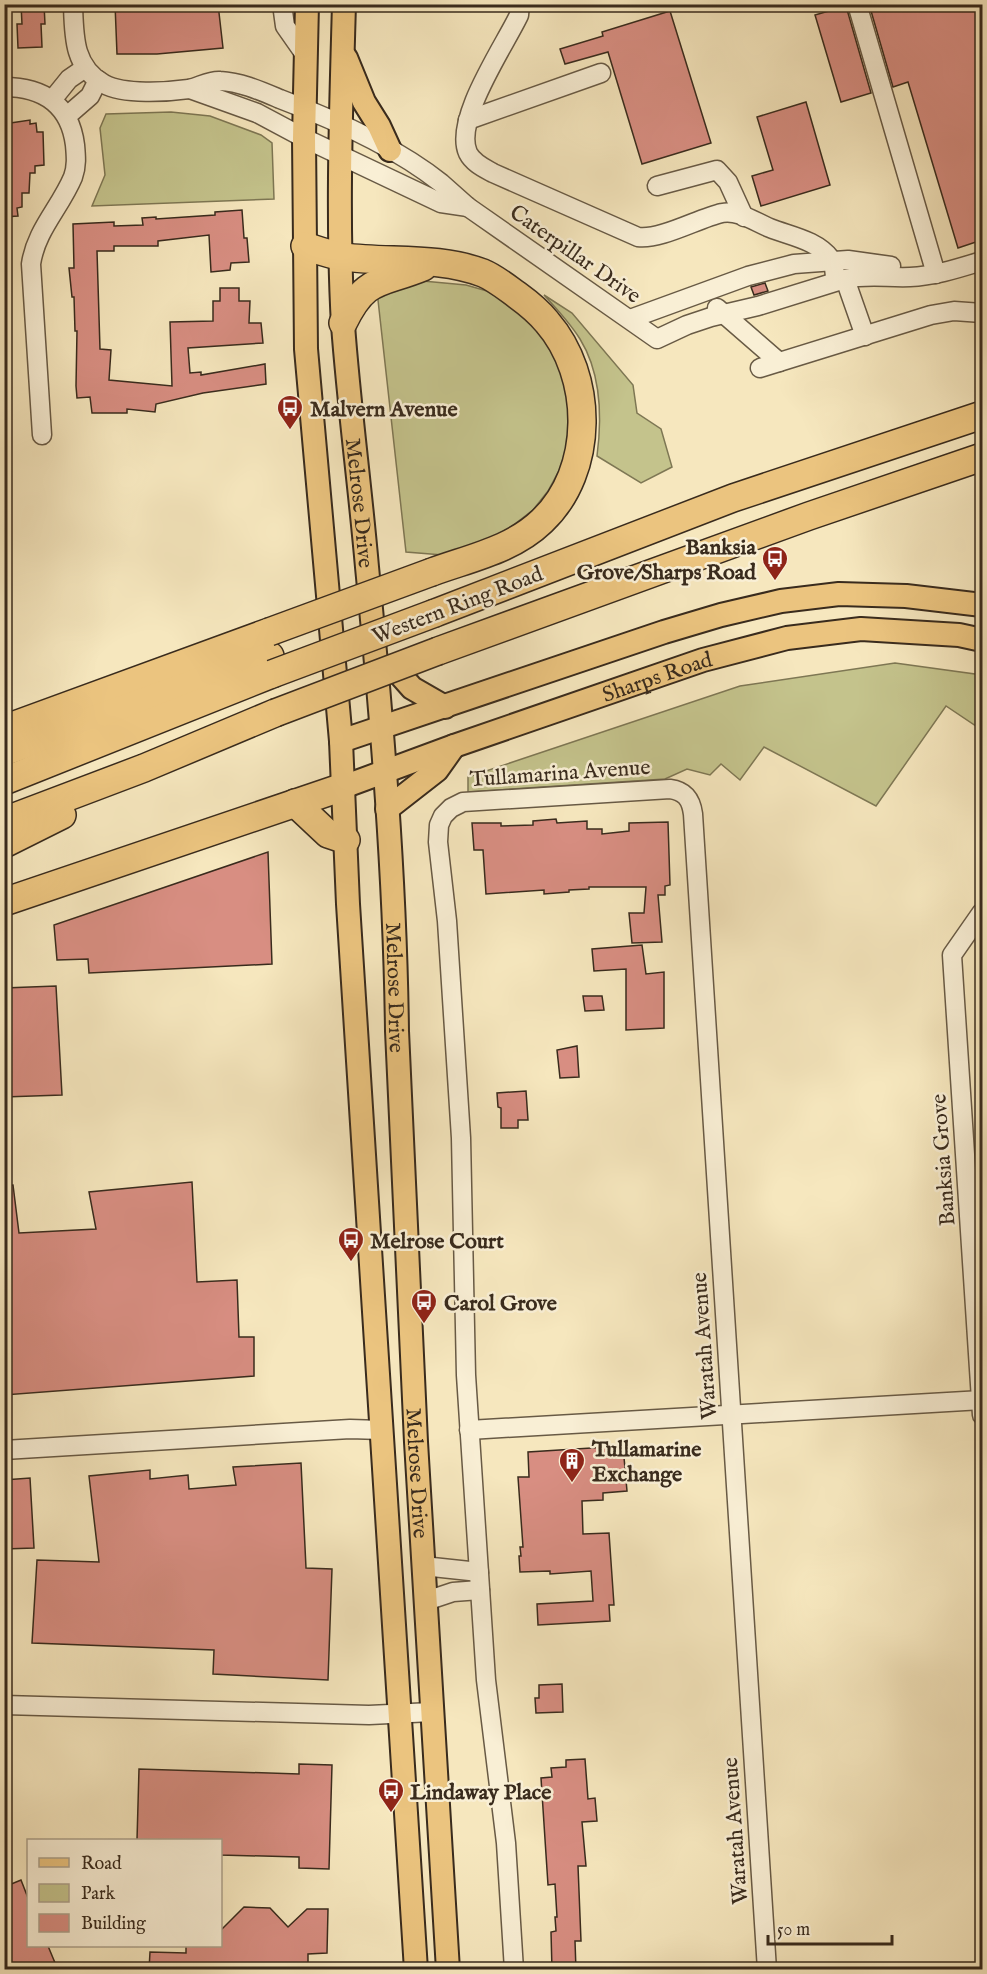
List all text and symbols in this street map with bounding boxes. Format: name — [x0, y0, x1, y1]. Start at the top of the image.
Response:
street label: Caterpillar Drive — [504, 199, 646, 310]
bus stop icon: Malvern Avenue — [275, 393, 305, 431]
place label: Malvern Avenue — [310, 396, 458, 424]
street label: Melrose Drive — [338, 437, 379, 569]
place label: Banksia Grove/Sharps Road — [577, 534, 757, 587]
bus stop icon: Banksia Grove/Sharps Road — [760, 544, 790, 582]
street label: Western Ring Road — [368, 560, 547, 651]
street label: Sharps Road — [599, 646, 716, 710]
street label: Tullamarina Avenue — [469, 754, 651, 794]
street label: Melrose Drive — [378, 922, 410, 1054]
street label: Banksia Grove — [925, 1093, 963, 1227]
bus stop icon: Melrose Court — [336, 1225, 366, 1263]
place label: Melrose Court — [370, 1228, 504, 1256]
street label: Waratah Avenue — [686, 1271, 724, 1420]
bus stop icon: Carol Grove — [409, 1287, 439, 1325]
place label: Carol Grove — [444, 1290, 557, 1318]
street label: Melrose Drive — [398, 1407, 434, 1539]
place label: Tullamarine Exchange — [591, 1436, 701, 1489]
building icon: Tullamarine Exchange — [557, 1446, 587, 1484]
street label: Waratah Avenue — [717, 1756, 755, 1905]
bus stop icon: Lindaway Place — [376, 1776, 406, 1814]
place label: Lindaway Place — [410, 1779, 551, 1807]
legend — [27, 1839, 222, 1947]
text: Road — [81, 1853, 122, 1876]
text: Park — [81, 1883, 116, 1906]
scale bar — [768, 1908, 892, 1946]
text: Building — [81, 1913, 146, 1936]
text: 50 m — [777, 1919, 810, 1942]

